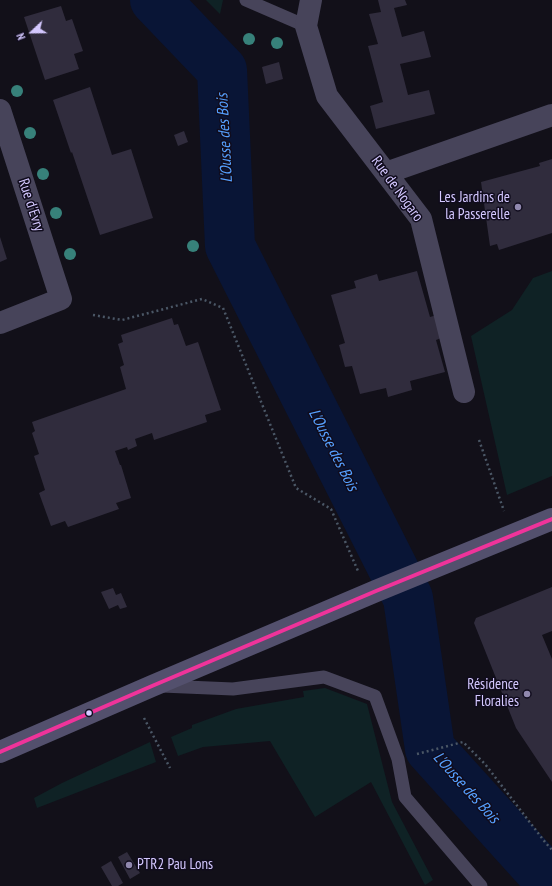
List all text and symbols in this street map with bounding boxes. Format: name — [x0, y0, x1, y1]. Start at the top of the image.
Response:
north arrow — [12, 12, 52, 52]
text: N — [13, 31, 28, 42]
water label: L'Ousse des Bois — [213, 93, 237, 183]
street label: Rue de Nogaro — [367, 153, 427, 225]
street label: Rue d'Evry — [14, 176, 48, 234]
place label: Les Jardins de la Passerelle — [439, 189, 510, 224]
marker: Les Jardins de la Passerelle — [513, 202, 523, 212]
water label: L'Ousse des Bois — [304, 406, 362, 494]
place label: Résidence Floralies — [467, 676, 519, 711]
marker: Résidence Floralies — [522, 689, 532, 699]
unlabelled marker — [84, 708, 94, 718]
water label: L'Ousse des Bois — [429, 748, 503, 828]
place label: PTR2 Pau Lons — [137, 856, 213, 874]
marker: PTR2 Pau Lons — [124, 860, 134, 870]

